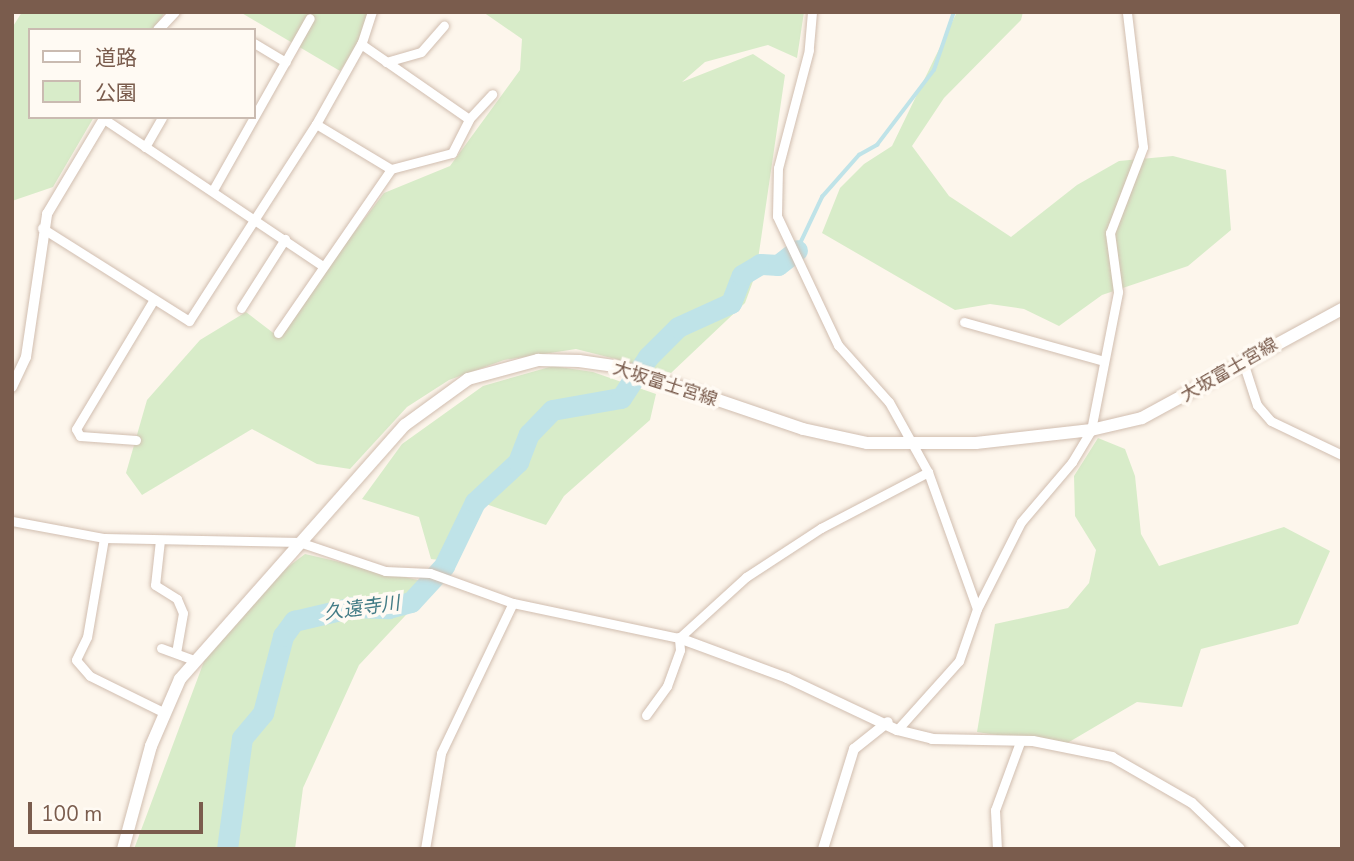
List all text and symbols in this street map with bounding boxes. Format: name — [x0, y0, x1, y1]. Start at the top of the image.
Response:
legend — [28, 28, 256, 119]
text: 道路 — [95, 44, 137, 72]
text: 公園 — [95, 79, 137, 107]
street label: 大坂富士宮線 — [1177, 334, 1281, 406]
street label: 大坂富士宮線 — [610, 357, 720, 411]
water label: 久遠寺川 — [323, 592, 401, 626]
scale bar — [32, 788, 206, 832]
text: 100 m — [41, 800, 102, 828]

